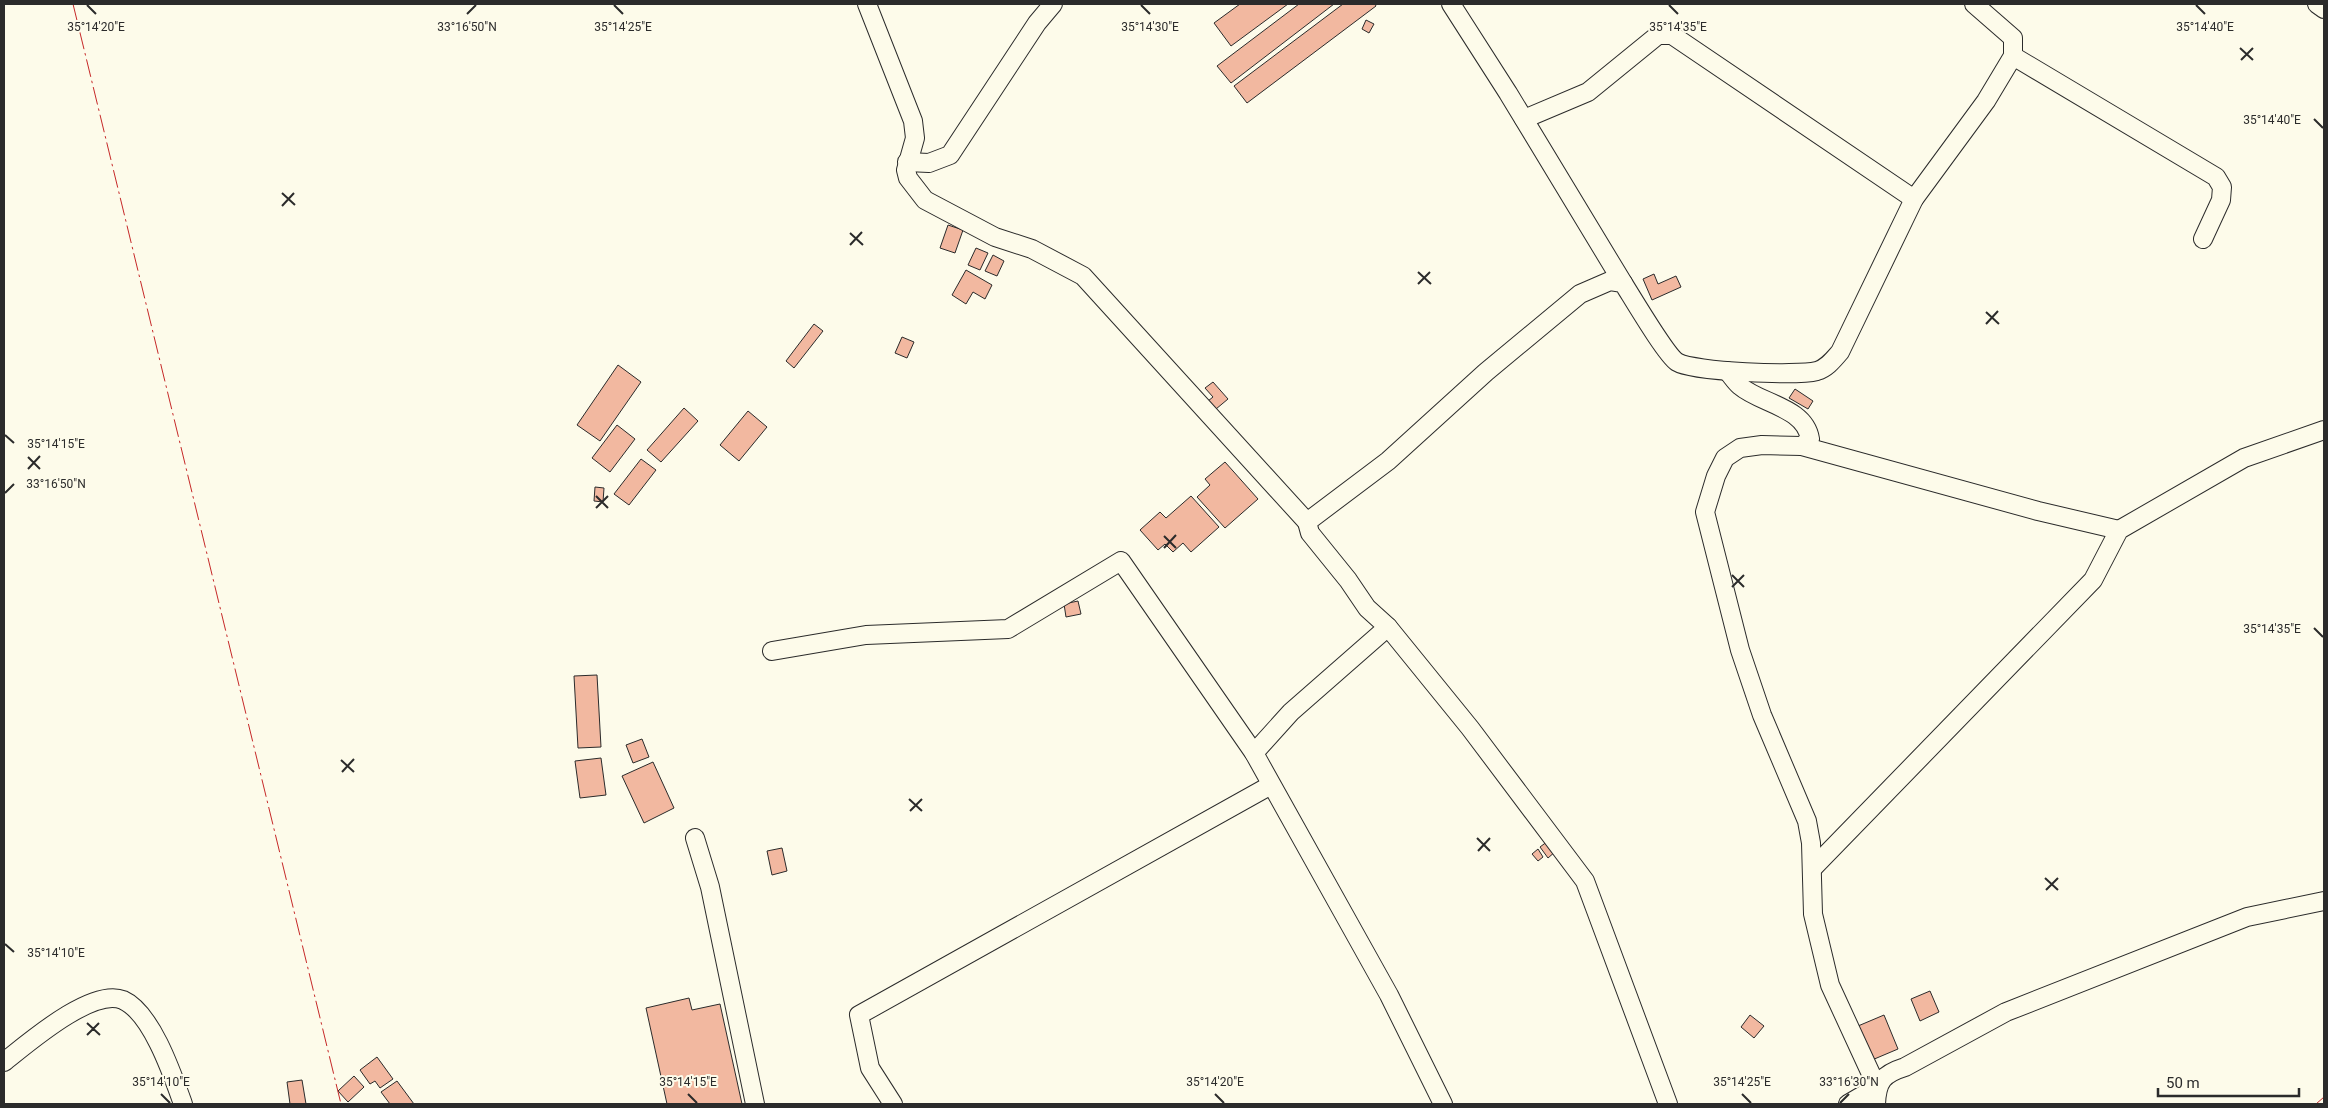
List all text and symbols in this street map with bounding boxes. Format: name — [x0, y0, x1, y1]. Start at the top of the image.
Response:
text: 35°14'20"E — [67, 20, 125, 34]
text: 33°16'50"N — [437, 20, 497, 34]
text: 35°14'25"E — [594, 20, 652, 34]
text: 35°14'30"E — [1121, 20, 1179, 34]
text: 35°14'35"E — [1649, 20, 1707, 34]
text: 35°14'40"E — [2176, 20, 2234, 34]
text: 35°14'40"E — [2243, 113, 2301, 127]
text: 35°14'15"E — [27, 437, 85, 451]
text: 33°16'50"N — [26, 477, 86, 491]
text: 35°14'35"E — [2243, 622, 2301, 636]
text: 35°14'10"E — [27, 946, 85, 960]
scale bar — [2158, 1066, 2299, 1098]
text: 50 m — [2166, 1074, 2200, 1092]
text: 35°14'10"E — [132, 1075, 190, 1089]
text: 35°14'15"E — [659, 1075, 717, 1089]
text: 35°14'20"E — [1186, 1075, 1244, 1089]
text: 35°14'25"E — [1713, 1075, 1771, 1089]
text: 33°16'30"N — [1819, 1075, 1879, 1089]

